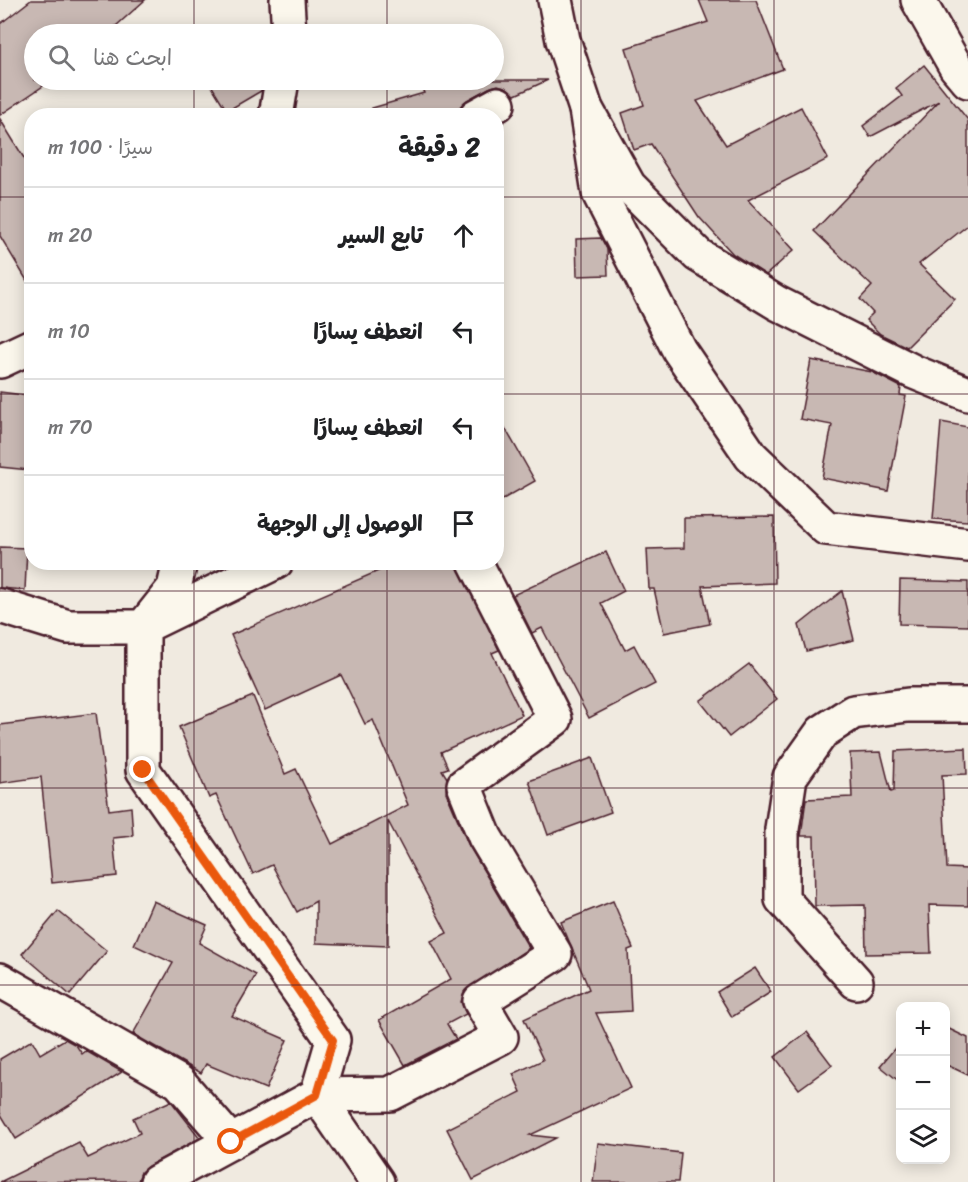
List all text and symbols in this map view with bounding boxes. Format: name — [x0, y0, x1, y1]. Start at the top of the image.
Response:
search box — [24, 24, 504, 90]
text: ابحث هنا — [93, 38, 172, 77]
icon: search — [45, 41, 78, 74]
text: 2 دقيقة — [398, 124, 480, 170]
text: سيرًا · 100 m — [48, 130, 153, 165]
text: تابع السير — [339, 216, 423, 255]
text: 20 m — [48, 218, 93, 253]
icon: ahead — [447, 219, 480, 252]
text: انعطف يسارًا — [313, 312, 423, 351]
text: 10 m — [48, 314, 90, 349]
icon: left — [447, 315, 480, 348]
text: انعطف يسارًا — [313, 408, 423, 447]
text: 70 m — [48, 410, 93, 445]
icon: left — [447, 411, 480, 444]
text: الوصول إلى الوجهة — [257, 504, 423, 543]
icon: arrive — [447, 507, 480, 540]
route end — [129, 756, 155, 782]
map controls — [896, 1002, 950, 1164]
button: + — [896, 1002, 950, 1056]
button: − — [896, 1056, 950, 1110]
button: layers — [896, 1110, 950, 1164]
route start — [217, 1128, 243, 1154]

